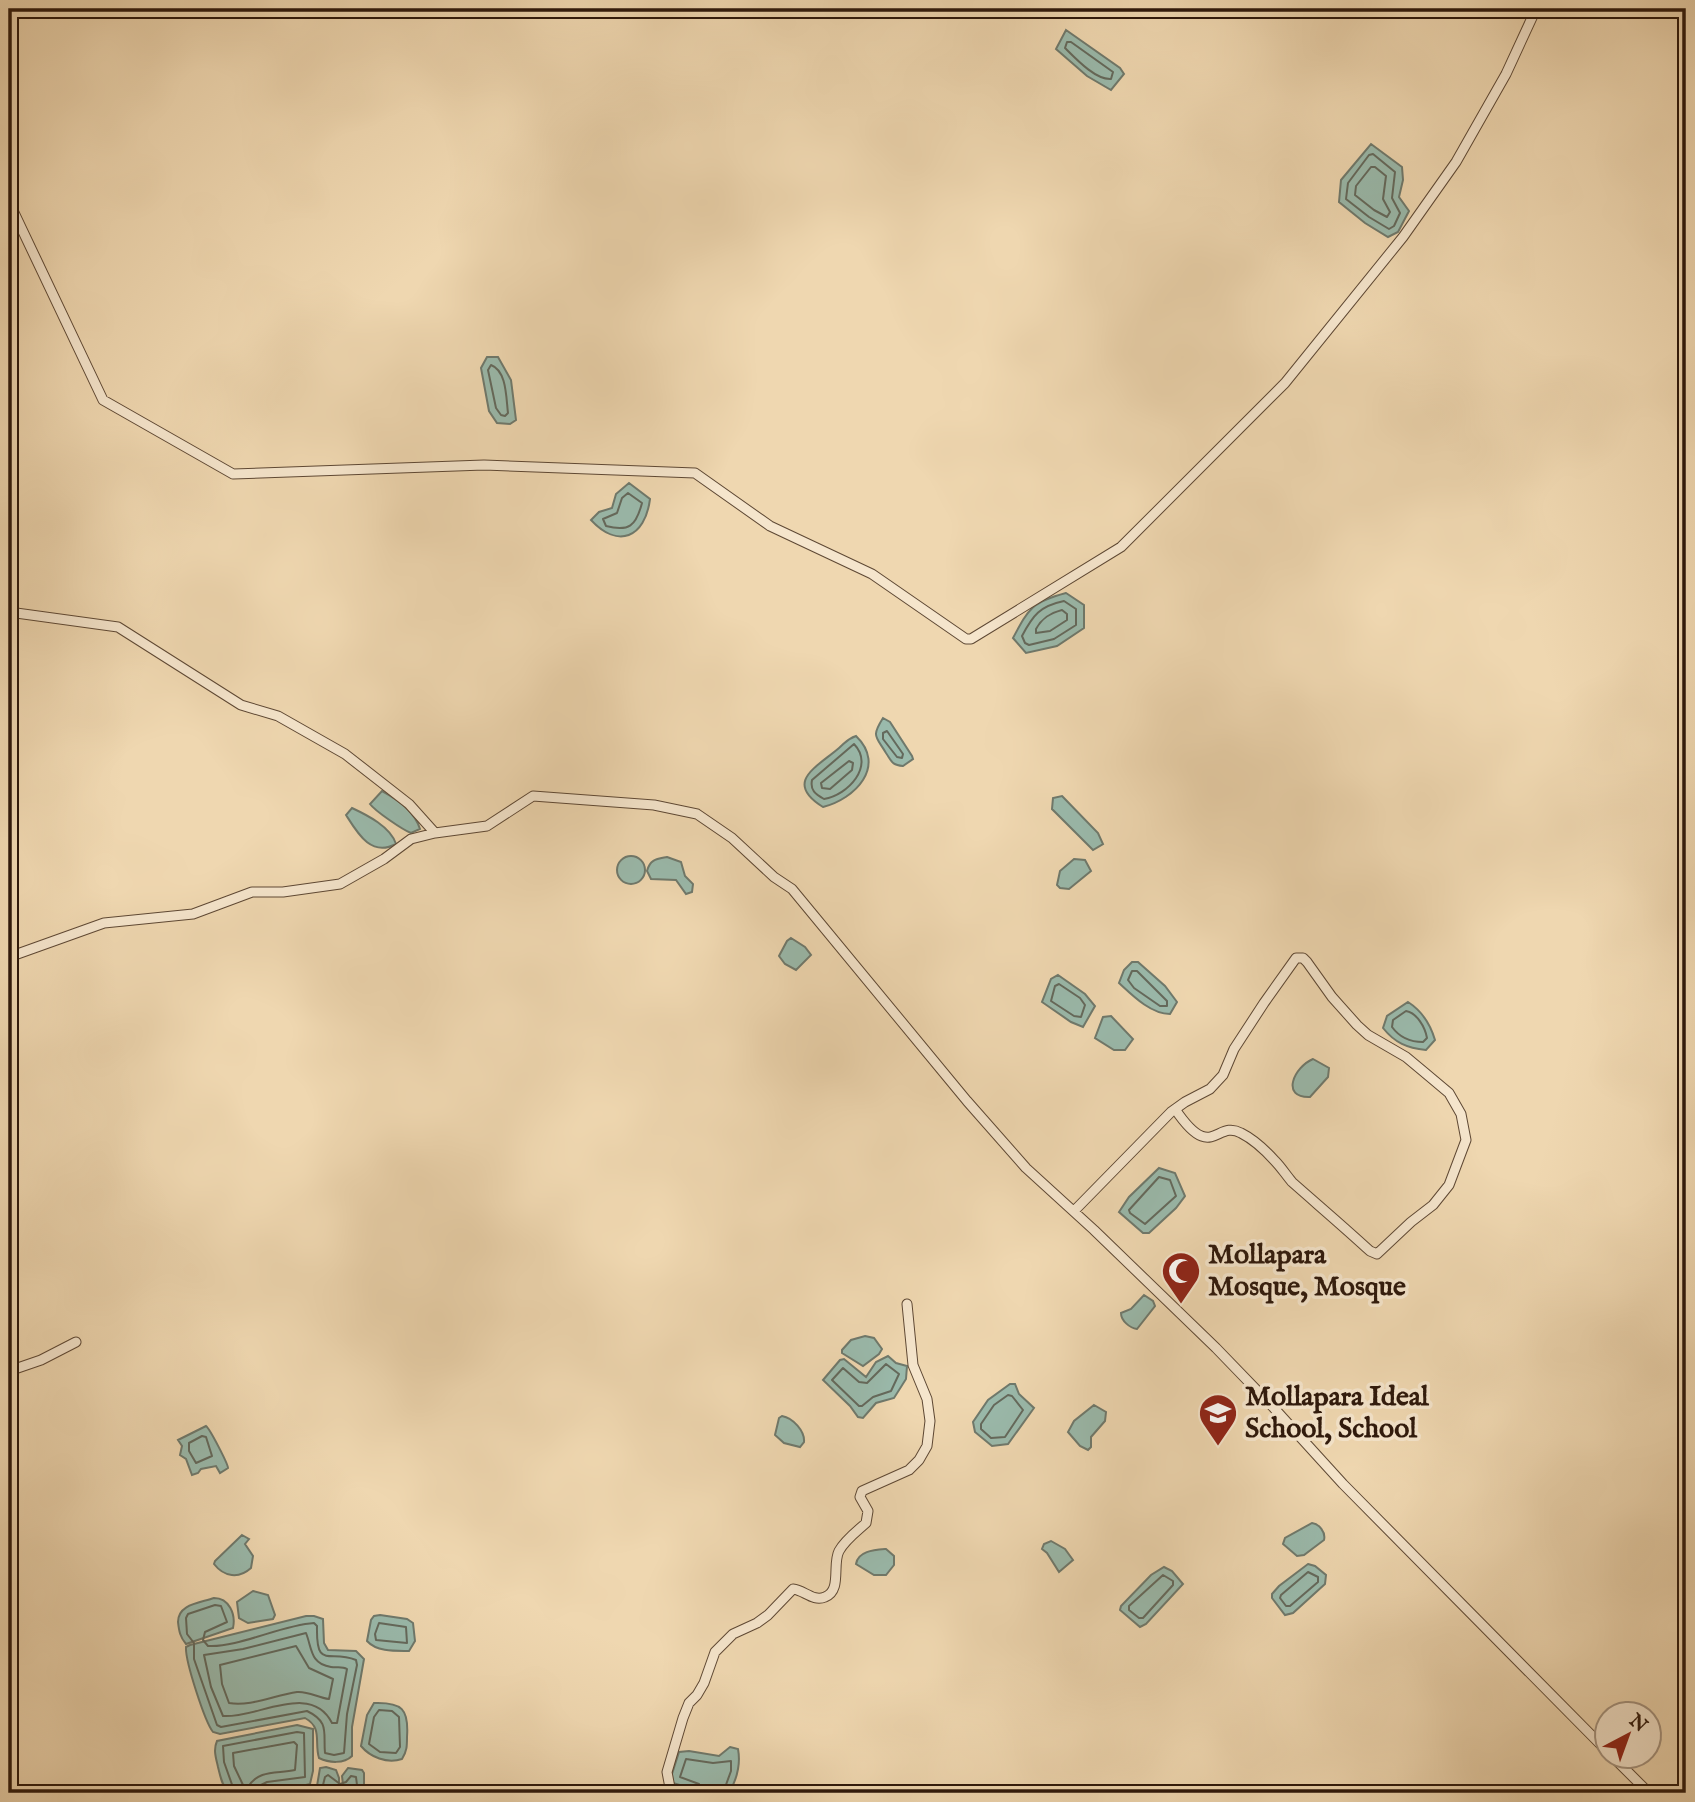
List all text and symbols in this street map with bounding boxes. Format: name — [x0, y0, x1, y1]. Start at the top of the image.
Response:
place label: Mollapara Mosque, Mosque — [1208, 1238, 1406, 1305]
mosque icon: Mollapara Mosque, Mosque — [1160, 1250, 1202, 1305]
place label: Mollapara Ideal School, School — [1245, 1380, 1430, 1447]
school or university icon: Mollapara Ideal School, School — [1197, 1392, 1239, 1447]
north arrow — [1594, 1700, 1664, 1770]
text: N — [1623, 1709, 1652, 1738]

